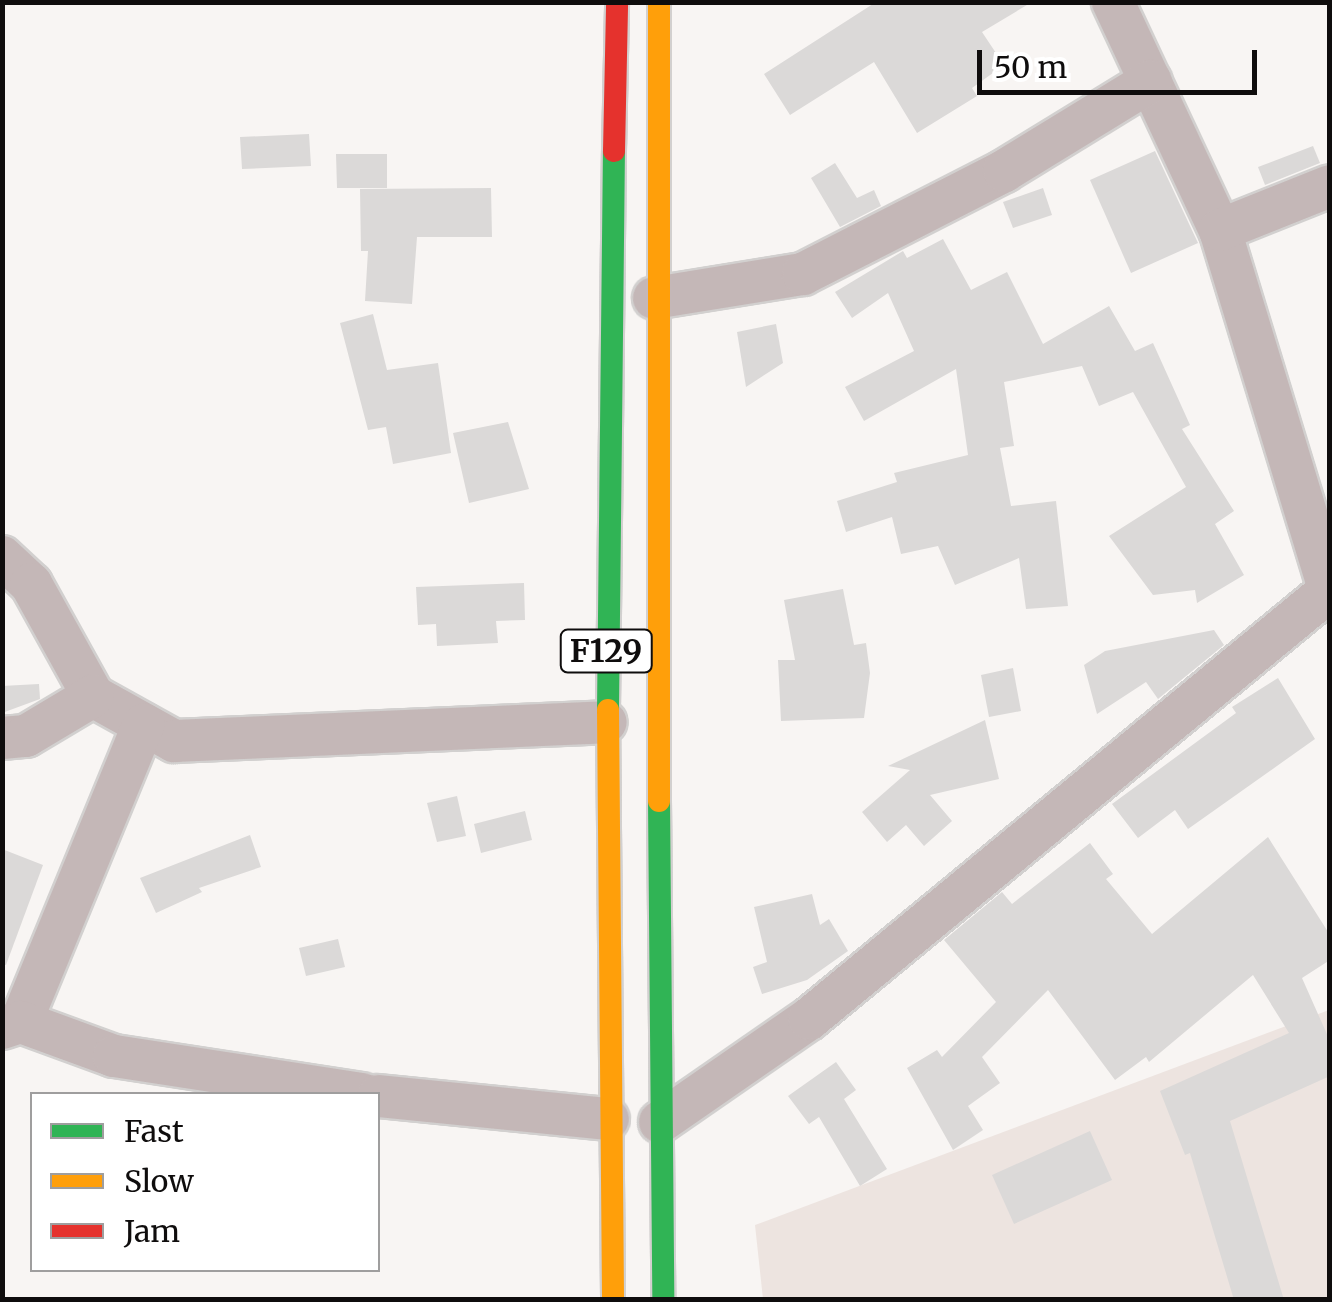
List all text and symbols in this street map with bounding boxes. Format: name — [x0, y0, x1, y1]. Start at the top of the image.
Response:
scale bar — [982, 30, 1262, 92]
text: 50 m — [994, 48, 1067, 86]
road number: F129 — [558, 624, 654, 678]
legend — [30, 1092, 380, 1272]
text: Fast — [124, 1112, 184, 1150]
text: Slow — [124, 1162, 194, 1200]
text: Jam — [124, 1212, 180, 1250]

